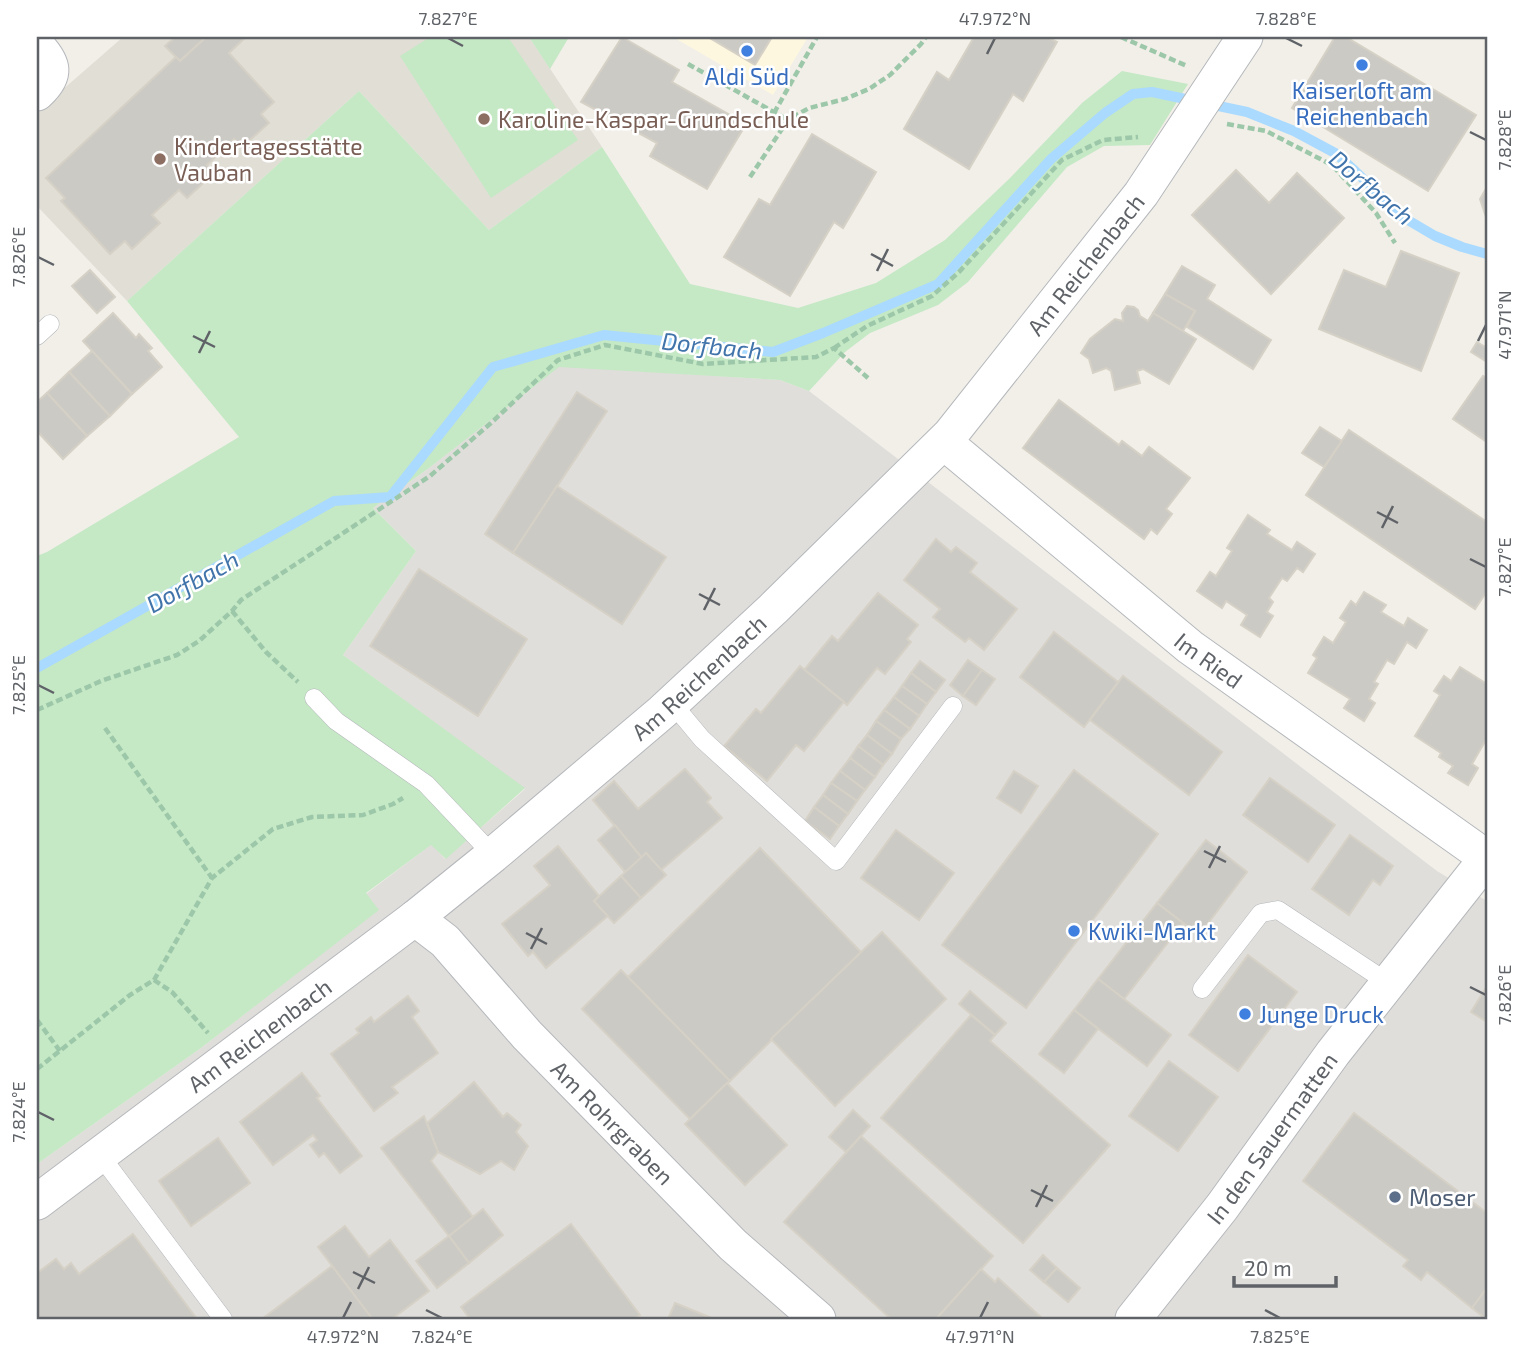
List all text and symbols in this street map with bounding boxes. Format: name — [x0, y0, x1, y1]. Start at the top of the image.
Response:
text: 7.827°E — [418, 7, 478, 29]
text: 47.972°N — [959, 7, 1031, 29]
text: 7.828°E — [1255, 7, 1317, 29]
marker: Aldi Süd — [739, 43, 755, 59]
marker: Kaiserloft am Reichenbach — [1354, 57, 1370, 73]
place label: Aldi Süd — [705, 62, 789, 90]
place label: Kaiserloft am Reichenbach — [1292, 76, 1432, 130]
place label: Karoline-Kaspar-Grundschule — [498, 105, 809, 133]
text: 7.828°E — [1493, 109, 1515, 171]
marker: Karoline-Kaspar-Grundschule — [476, 111, 492, 127]
place label: Kindertagesstätte Vauban — [174, 132, 363, 186]
water label: Dorfbach — [1324, 143, 1420, 231]
marker: Kindertagesstätte Vauban — [152, 151, 168, 167]
street label: Am Reichenbach — [1021, 188, 1150, 341]
text: 7.826°E — [7, 227, 29, 287]
text: 47.971°N — [1493, 290, 1515, 360]
water label: Dorfbach — [660, 325, 764, 365]
text: 7.827°E — [1493, 537, 1515, 597]
water label: Dorfbach — [141, 544, 243, 618]
street label: Am Reichenbach — [626, 609, 772, 746]
street label: Im Ried — [1169, 626, 1248, 694]
text: 7.825°E — [7, 655, 29, 715]
place label: Kwiki-Markt — [1088, 917, 1216, 945]
marker: Kwiki-Markt — [1066, 923, 1082, 939]
text: 7.826°E — [1493, 965, 1515, 1025]
street label: Am Reichenbach — [182, 972, 337, 1098]
place label: Junge Druck — [1259, 1000, 1384, 1028]
marker: Junge Druck — [1237, 1006, 1253, 1022]
street label: In den Sauermatten — [1200, 1047, 1343, 1229]
street label: Am Rohrgraben — [546, 1054, 680, 1190]
text: 7.824°E — [7, 1081, 29, 1143]
place label: Moser — [1409, 1183, 1476, 1211]
marker: Moser — [1387, 1189, 1403, 1205]
scale bar — [1234, 1244, 1335, 1288]
text: 20 m — [1244, 1255, 1292, 1280]
text: 47.972°N — [307, 1325, 379, 1347]
text: 7.824°E — [411, 1325, 473, 1347]
text: 47.971°N — [945, 1325, 1015, 1347]
text: 7.825°E — [1250, 1325, 1310, 1347]

